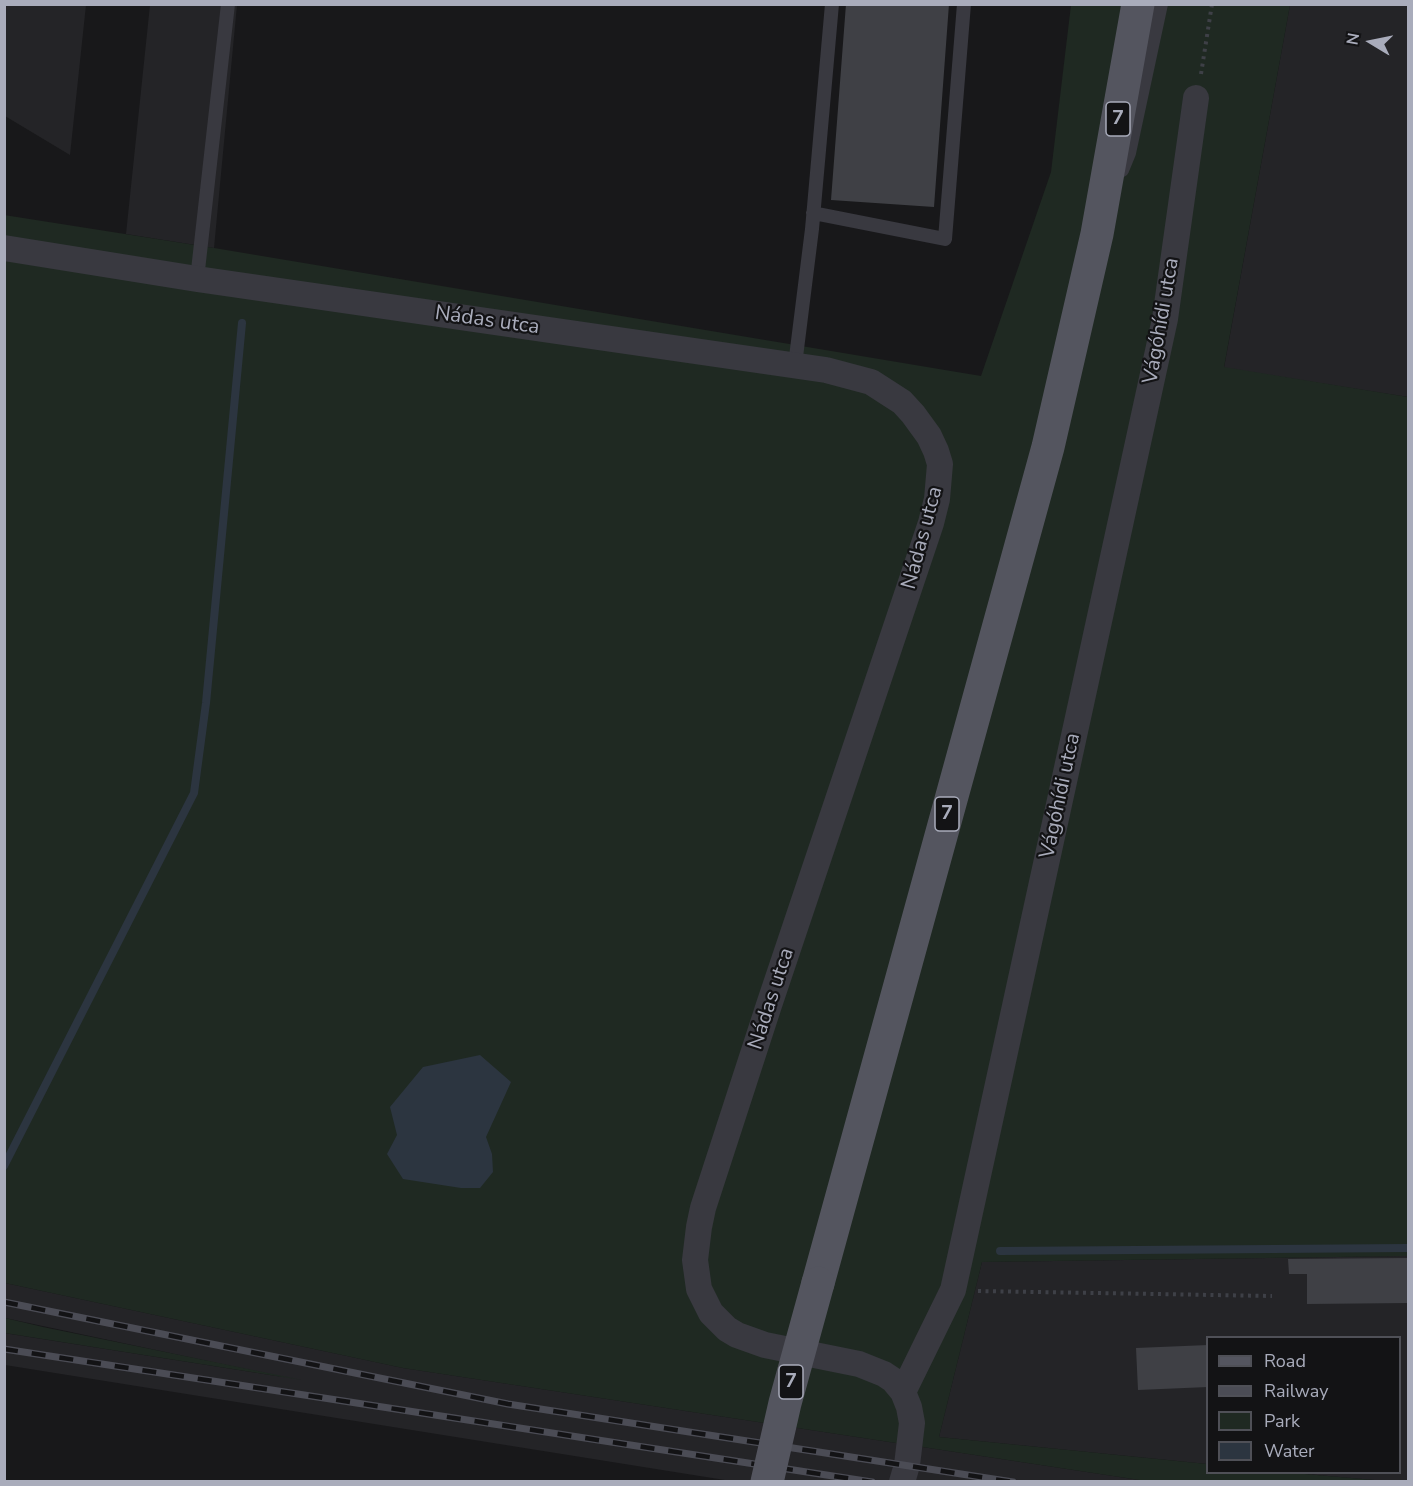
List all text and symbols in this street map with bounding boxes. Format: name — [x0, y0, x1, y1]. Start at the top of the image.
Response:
north arrow — [1341, 12, 1401, 72]
text: N — [1341, 31, 1365, 47]
road number: 7 — [1106, 102, 1130, 136]
street label: Vágóhídi utca — [1139, 256, 1185, 386]
street label: Nádas utca — [433, 301, 541, 341]
street label: Nádas utca — [897, 484, 949, 592]
street label: Vágóhídi utca — [1035, 731, 1087, 861]
road number: 7 — [935, 797, 959, 831]
street label: Nádas utca — [744, 945, 800, 1053]
legend — [1206, 1336, 1401, 1474]
text: Road — [1264, 1349, 1306, 1373]
road number: 7 — [779, 1365, 803, 1399]
text: Railway — [1264, 1379, 1329, 1403]
text: Park — [1264, 1409, 1300, 1433]
text: Water — [1264, 1439, 1315, 1463]

